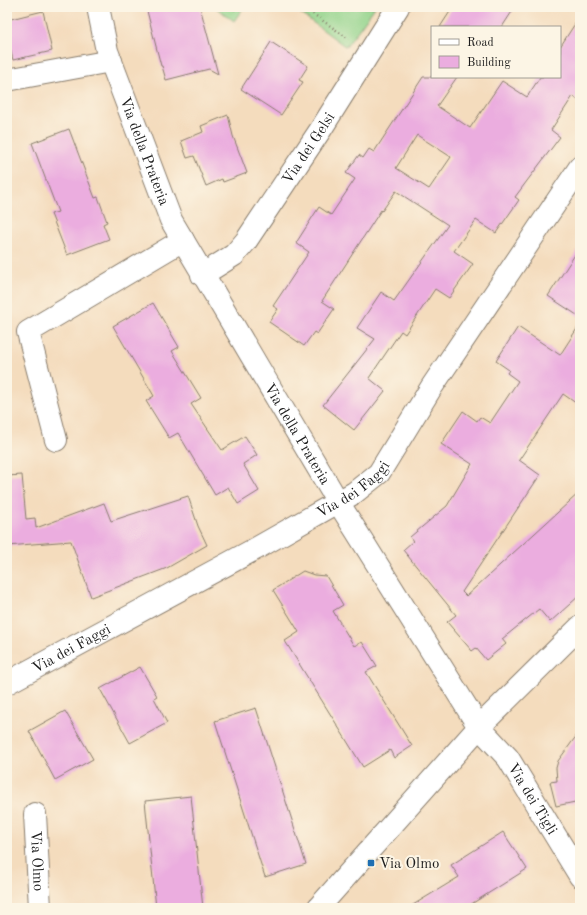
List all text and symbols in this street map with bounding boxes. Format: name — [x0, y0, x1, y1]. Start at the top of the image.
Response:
legend — [431, 26, 561, 78]
text: Road — [467, 37, 494, 49]
text: Building — [467, 57, 511, 69]
street label: Via della Prateria — [116, 95, 171, 209]
street label: Via dei Gelsi — [280, 111, 338, 187]
street label: Via della Prateria — [261, 381, 332, 488]
street label: Via dei Faggi — [315, 459, 393, 521]
street label: Via dei Faggi — [30, 622, 114, 677]
street label: Via dei Tigli — [504, 761, 559, 838]
street label: Via Olmo — [27, 830, 45, 892]
place label: Via Olmo — [379, 857, 439, 872]
marker: Via Olmo — [366, 858, 376, 868]

